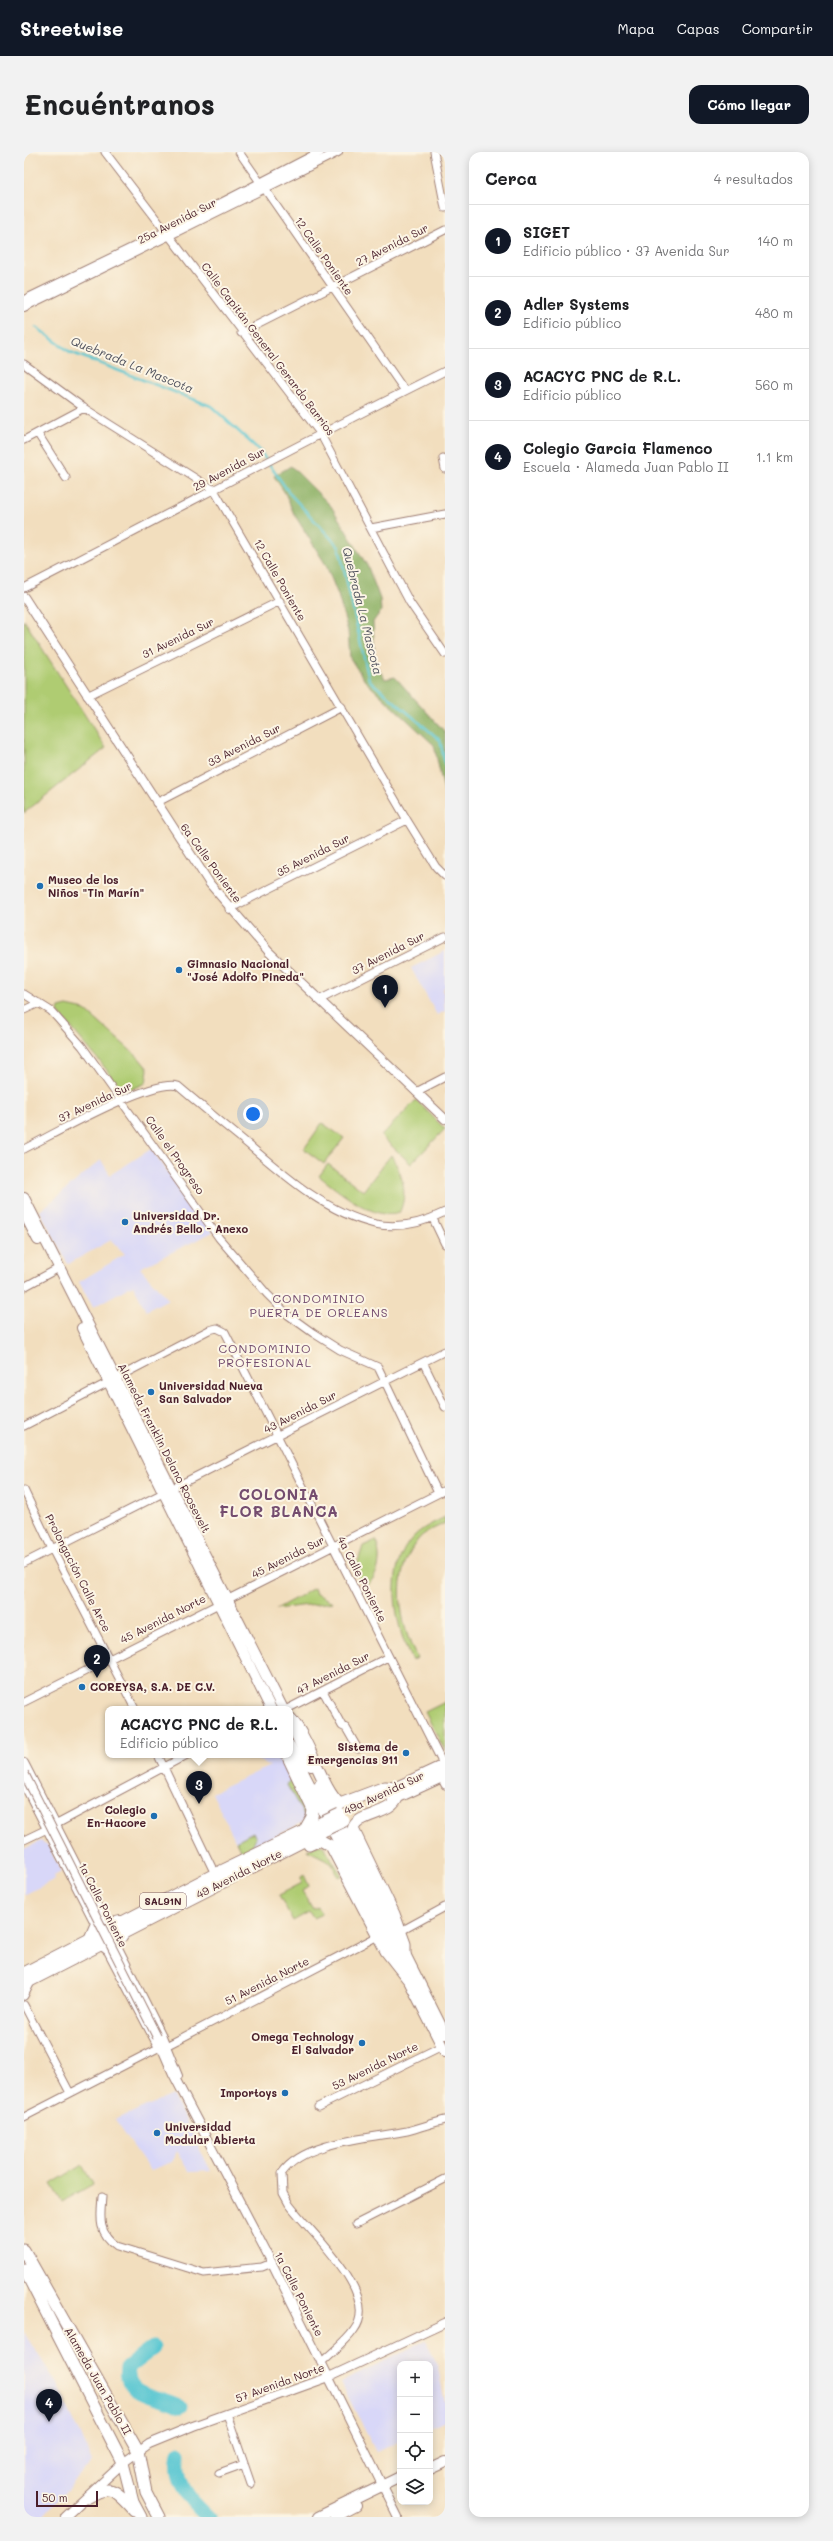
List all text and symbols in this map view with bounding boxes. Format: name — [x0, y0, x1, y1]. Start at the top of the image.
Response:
text: Streetwise — [20, 16, 123, 41]
text: Mapa — [618, 19, 655, 38]
text: Capas — [677, 19, 720, 38]
text: Compartir — [742, 19, 813, 38]
button: Cómo llegar — [689, 85, 809, 124]
text: Encuéntranos — [24, 86, 215, 122]
text: Cerca — [485, 167, 537, 189]
text: 4 resultados — [714, 170, 793, 187]
street label: 25a Avenida Sur — [135, 194, 219, 247]
street label: 12 Calle Poniente — [292, 214, 357, 298]
street label: 27 Avenida Sur — [353, 220, 431, 269]
text: SIGET — [523, 222, 570, 242]
text: 1 — [495, 232, 501, 249]
text: 140 m — [757, 232, 793, 249]
text: Edificio público · 37 Avenida Sur — [523, 242, 729, 259]
street label: Calle Capitán General Gerardo Barrios — [198, 259, 339, 438]
text: Adler Systems — [523, 294, 629, 314]
text: 2 — [494, 304, 502, 321]
text: 480 m — [755, 304, 793, 321]
text: Edificio público — [523, 314, 621, 331]
water label: Quebrada La Mascota — [69, 332, 196, 396]
text: ACACYC PNC de R.L. — [523, 366, 681, 386]
text: 3 — [494, 376, 502, 393]
text: 560 m — [755, 376, 793, 393]
text: Edificio público — [523, 386, 621, 403]
text: Colegio Garcia Flamenco — [523, 438, 712, 458]
street label: 29 Avenida Sur — [190, 443, 268, 494]
text: 4 — [494, 448, 502, 465]
text: 1.1 km — [756, 448, 793, 465]
text: Escuela · Alameda Juan Pablo II — [523, 458, 729, 475]
street label: 12 Calle Poniente — [251, 536, 310, 624]
water label: Quebrada La Mascota — [339, 545, 387, 676]
street label: 31 Avenida Sur — [139, 614, 216, 662]
street label: 33 Avenida Sur — [205, 720, 283, 769]
street label: 6a Calle Poniente — [177, 820, 245, 906]
street label: 35 Avenida Sur — [274, 830, 352, 879]
place label: Museo de los Niños "Tin Marín" — [48, 872, 144, 900]
marker: Museo de los Niños "Tin Marín" — [35, 881, 45, 891]
street label: 37 Avenida Sur — [349, 928, 427, 977]
place label: Gimnasio Nacional "José Adolfo Pineda" — [187, 956, 304, 984]
marker: Gimnasio Nacional "José Adolfo Pineda" — [174, 965, 184, 975]
pin: 1 — [372, 975, 398, 1008]
street label: 37 Avenida Sur — [55, 1078, 134, 1125]
your location — [243, 1104, 263, 1124]
street label: Calle el Progreso — [143, 1112, 208, 1197]
place label: Universidad Dr. Andrés Bello - Anexo — [133, 1208, 248, 1236]
marker: Universidad Dr. Andrés Bello - Anexo — [120, 1217, 130, 1227]
district label: CONDOMINIO PUERTA DE ORLEANS — [250, 1290, 389, 1320]
district label: CONDOMINIO PROFESIONAL — [218, 1340, 312, 1370]
street label: Alameda Franklin Delano Roosevelt — [115, 1360, 214, 1535]
place label: Universidad Nueva San Salvador — [159, 1378, 263, 1406]
marker: Universidad Nueva San Salvador — [146, 1387, 156, 1397]
street label: 43 Avenida Sur — [261, 1387, 339, 1436]
district label: COLONIA FLOR BLANCA — [219, 1484, 339, 1521]
street label: Prolongación Calle Arce — [42, 1511, 115, 1634]
street label: 45 Avenida Sur — [249, 1532, 327, 1581]
street label: 4a Calle Poniente — [334, 1533, 391, 1625]
street label: 45 Avenida Norte — [117, 1590, 208, 1647]
pin: 2 — [84, 1645, 110, 1678]
street label: 47 Avenida Sur — [294, 1648, 372, 1697]
place label: COREYSA, S.A. DE C.V. — [90, 1679, 215, 1694]
marker: COREYSA, S.A. DE C.V. — [77, 1682, 87, 1692]
popup — [105, 1706, 293, 1758]
text: ACACYC PNC de R.L. — [120, 1714, 278, 1734]
text: Edificio público — [120, 1734, 218, 1751]
place label: Sistema de Emergencias 911 — [308, 1739, 398, 1767]
marker: Sistema de Emergencias 911 — [401, 1748, 411, 1758]
street label: 49a Avenida Sur — [341, 1767, 426, 1818]
pin: 3 — [186, 1771, 212, 1804]
place label: Colegio En-Hacore — [87, 1802, 146, 1830]
marker: Colegio En-Hacore — [149, 1811, 159, 1821]
street label: 49 Avenida Norte — [193, 1845, 284, 1902]
street label: 1a Calle Poniente — [76, 1860, 131, 1950]
road number: SAL91N — [140, 1893, 186, 1909]
street label: 51 Avenida Norte — [222, 1953, 312, 2008]
place label: Omega Technology El Salvador — [251, 2029, 354, 2057]
street label: 53 Avenida Norte — [329, 2038, 421, 2093]
marker: Omega Technology El Salvador — [357, 2038, 367, 2048]
place label: Importoys — [220, 2085, 277, 2100]
marker: Importoys — [280, 2088, 290, 2098]
place label: Universidad Modular Abierta — [165, 2119, 256, 2147]
marker: Universidad Modular Abierta — [152, 2128, 162, 2138]
street label: 1a Calle Poniente — [272, 2249, 327, 2339]
street label: Alameda Juan Pablo II — [62, 2324, 135, 2437]
street label: 57 Avenida Norte — [233, 2359, 327, 2406]
map controls — [397, 2361, 433, 2505]
button: + — [397, 2361, 433, 2397]
pin: 4 — [36, 2389, 62, 2422]
button: − — [397, 2397, 433, 2433]
button: locate — [397, 2433, 433, 2469]
button: layers — [397, 2469, 433, 2505]
scale bar — [36, 2489, 98, 2508]
text: 50 m — [42, 2490, 68, 2505]

